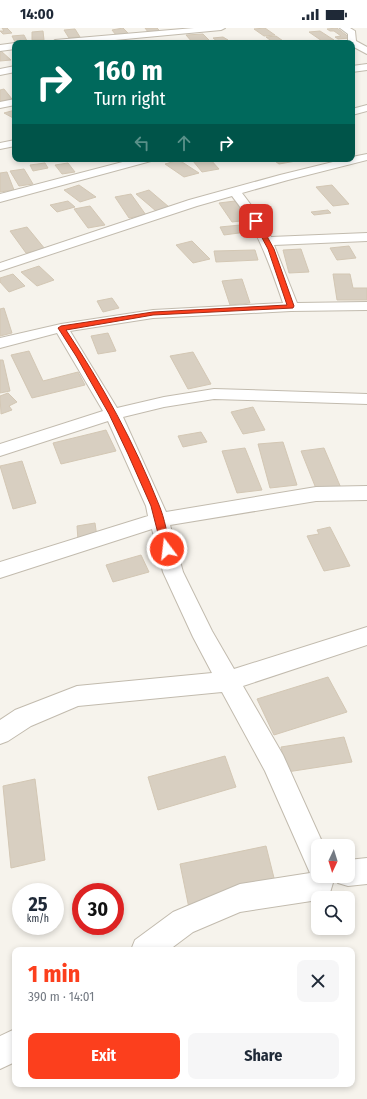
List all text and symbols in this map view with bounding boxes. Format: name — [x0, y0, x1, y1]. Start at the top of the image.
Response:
text: 14:00 — [20, 5, 54, 23]
text: 160 m — [94, 54, 163, 87]
icon: right — [28, 56, 80, 108]
text: Turn right — [94, 88, 166, 110]
icon: left — [131, 132, 153, 154]
icon: ahead — [173, 132, 195, 154]
icon: right — [215, 132, 237, 154]
pin — [239, 204, 273, 238]
icon: arrive — [245, 210, 267, 232]
position arrow — [146, 528, 188, 570]
north arrow — [311, 839, 355, 883]
map controls — [311, 839, 355, 935]
speed limit sign: 30 — [72, 883, 124, 935]
button: search — [311, 891, 355, 935]
text: 25 — [28, 892, 48, 916]
text: km/h — [27, 913, 49, 925]
text: 1 min — [28, 960, 80, 988]
button: close — [297, 960, 339, 1002]
text: 390 m · 14:01 — [28, 989, 94, 1004]
button: Exit — [28, 1033, 180, 1079]
button: Share — [188, 1033, 339, 1079]

